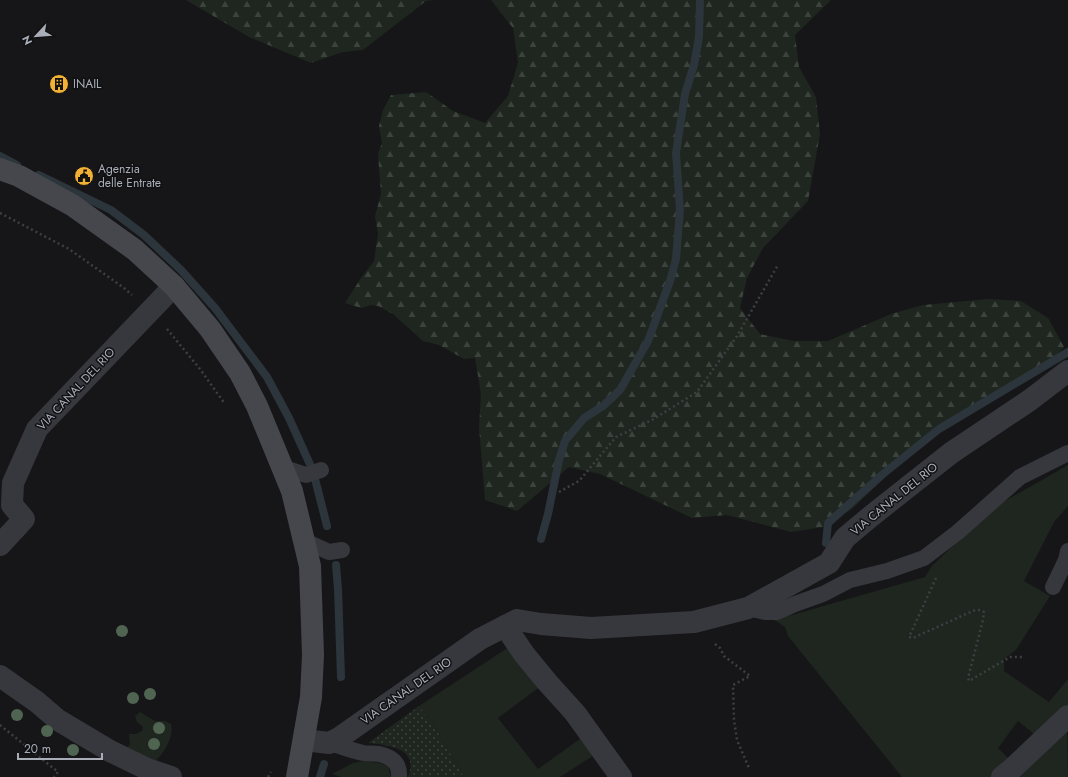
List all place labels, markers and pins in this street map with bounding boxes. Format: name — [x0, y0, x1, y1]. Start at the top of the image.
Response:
building icon: INAIL — [48, 73, 70, 95]
place label: INAIL — [73, 75, 102, 93]
place label: Agenzia delle Entrate — [98, 160, 161, 192]
public building icon: Agenzia delle Entrate — [73, 165, 95, 187]

